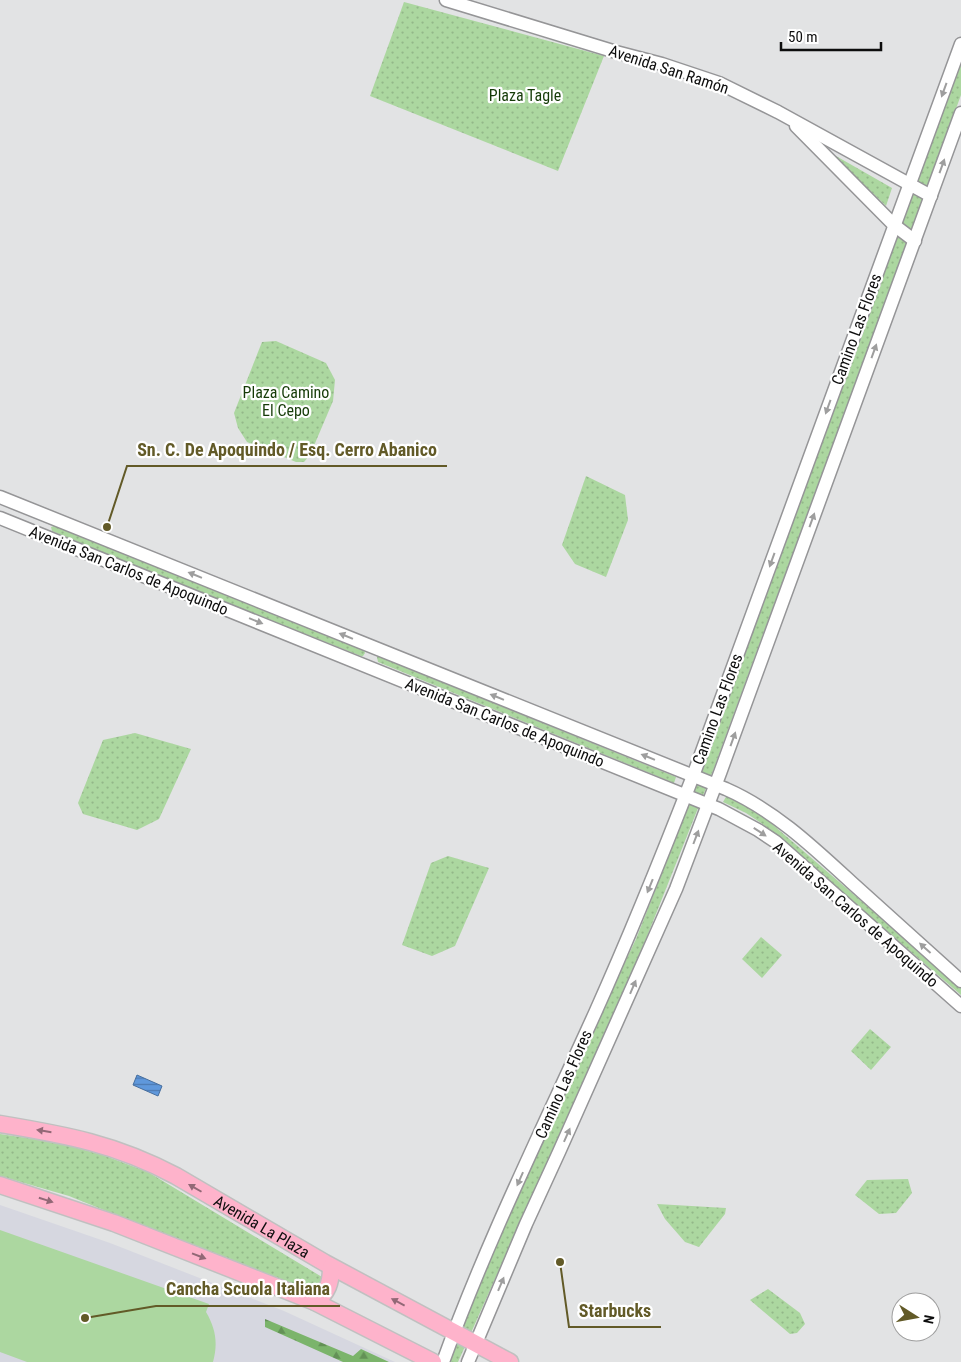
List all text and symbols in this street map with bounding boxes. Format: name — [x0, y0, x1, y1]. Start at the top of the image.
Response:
scale bar — [781, 20, 881, 52]
text: 50 m — [788, 28, 818, 46]
street label: Avenida San Ramón — [606, 41, 731, 98]
one-way arrow — [940, 83, 948, 98]
park label: Plaza Tagle — [489, 86, 561, 105]
one-way arrow — [938, 158, 946, 173]
street label: Camino Las Flores — [828, 271, 885, 387]
one-way arrow — [870, 343, 878, 358]
park label: Plaza Camino El Cepo — [243, 383, 329, 420]
one-way arrow — [824, 400, 832, 415]
callout: Sn. C. De Apoquindo / Esq. Cerro Abanico — [127, 433, 447, 466]
text: Sn. C. De Apoquindo / Esq. Cerro Abanico — [137, 439, 437, 460]
one-way arrow — [809, 513, 816, 528]
street label: Avenida San Carlos de Apoquindo — [27, 522, 231, 619]
one-way arrow — [768, 552, 775, 567]
one-way arrow — [188, 571, 203, 579]
one-way arrow — [249, 618, 263, 626]
one-way arrow — [338, 632, 353, 640]
street label: Camino Las Flores — [689, 651, 746, 767]
street label: Avenida San Carlos de Apoquindo — [403, 674, 607, 771]
one-way arrow — [490, 692, 504, 700]
one-way arrow — [729, 731, 737, 746]
one-way arrow — [641, 753, 655, 761]
one-way arrow — [754, 827, 767, 837]
one-way arrow — [692, 829, 700, 844]
street label: Avenida San Carlos de Apoquindo — [769, 837, 942, 991]
one-way arrow — [645, 879, 653, 893]
one-way arrow — [918, 943, 931, 954]
one-way arrow — [630, 980, 638, 994]
street label: Camino Las Flores — [531, 1027, 596, 1142]
one-way arrow — [36, 1127, 52, 1135]
one-way arrow — [563, 1128, 571, 1142]
one-way arrow — [516, 1172, 524, 1186]
one-way arrow — [188, 1184, 203, 1192]
street label: Avenida La Plaza — [210, 1191, 313, 1262]
one-way arrow — [39, 1197, 54, 1204]
one-way arrow — [192, 1252, 207, 1260]
callout: Cancha Scuola Italiana — [156, 1273, 340, 1306]
one-way arrow — [497, 1277, 505, 1291]
text: Cancha Scuola Italiana — [166, 1278, 330, 1299]
north arrow — [891, 1292, 941, 1342]
callout: Starbucks — [569, 1294, 661, 1327]
one-way arrow — [391, 1298, 404, 1307]
text: Starbucks — [579, 1300, 651, 1321]
text: N — [920, 1314, 937, 1325]

